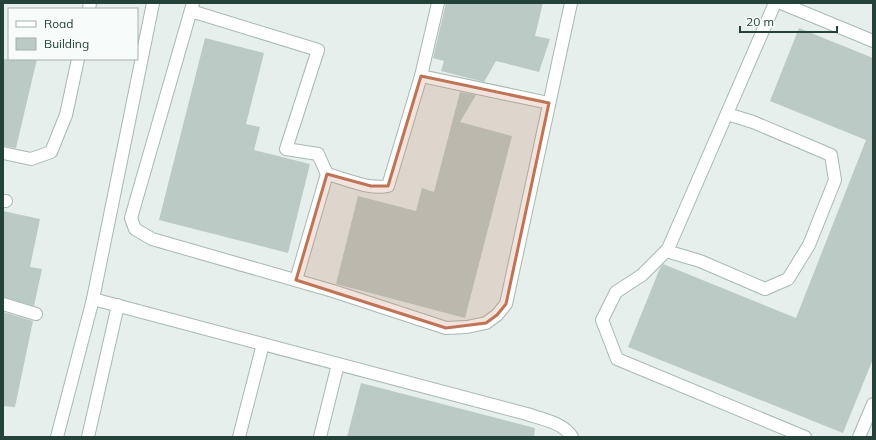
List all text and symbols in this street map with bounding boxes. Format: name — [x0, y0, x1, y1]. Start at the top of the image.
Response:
legend — [8, 8, 138, 60]
scale bar — [740, 8, 837, 34]
text: 20 m — [746, 14, 774, 29]
text: Road — [44, 16, 73, 31]
text: Building — [44, 36, 89, 51]

